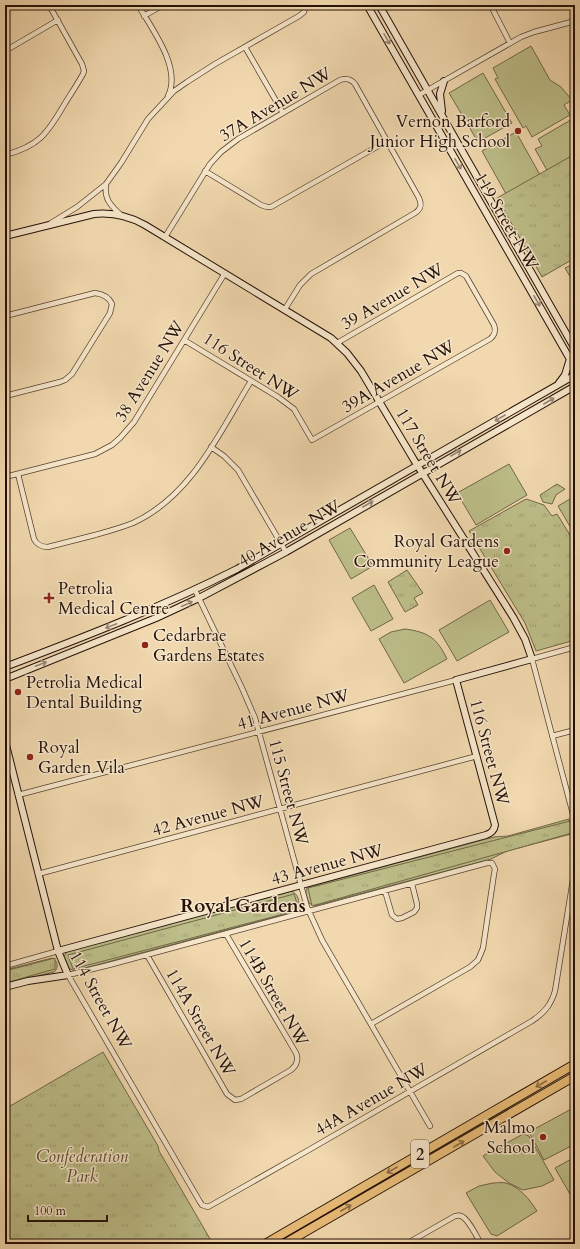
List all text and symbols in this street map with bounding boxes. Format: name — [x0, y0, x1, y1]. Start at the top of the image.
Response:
one-way arrow — [383, 33, 391, 45]
street label: 37A Avenue NW — [215, 62, 336, 147]
place label: Vernon Barford Junior High School — [367, 110, 511, 153]
marker: Vernon Barford Junior High School — [513, 126, 523, 136]
one-way arrow — [455, 158, 463, 170]
street label: 119 Street NW — [469, 168, 544, 275]
street label: 39 Avenue NW — [337, 258, 448, 335]
one-way arrow — [533, 295, 541, 307]
street label: 38 Avenue NW — [109, 316, 190, 426]
street label: 116 Street NW — [199, 327, 303, 406]
street label: 39A Avenue NW — [337, 335, 459, 418]
one-way arrow — [543, 396, 555, 404]
street label: 117 Street NW — [391, 403, 467, 509]
one-way arrow — [494, 415, 506, 423]
one-way arrow — [450, 449, 462, 457]
street label: 40 Avenue NW — [234, 495, 345, 572]
one-way arrow — [362, 500, 374, 508]
place label: Royal Gardens Community League — [353, 530, 499, 573]
marker: Royal Gardens Community League — [502, 546, 512, 556]
place label: Petrolia Medical Centre — [58, 577, 169, 620]
marker: Petrolia Medical Centre — [43, 592, 55, 604]
one-way arrow — [181, 600, 193, 607]
one-way arrow — [105, 623, 117, 630]
place label: Cedarbrae Gardens Estates — [153, 624, 265, 667]
marker: Cedarbrae Gardens Estates — [140, 640, 150, 650]
one-way arrow — [35, 660, 47, 668]
place label: Petrolia Medical Dental Building — [26, 671, 143, 714]
street label: 41 Avenue NW — [235, 683, 352, 735]
marker: Petrolia Medical Dental Building — [13, 687, 23, 697]
street label: 116 Street NW — [464, 696, 515, 808]
place label: Royal Garden Vila — [38, 736, 126, 779]
street label: 115 Street NW — [263, 736, 314, 848]
marker: Royal Garden Vila — [25, 752, 35, 762]
street label: 42 Avenue NW — [150, 789, 267, 841]
street label: 43 Avenue NW — [269, 838, 386, 890]
district label: Royal Gardens — [180, 893, 306, 919]
street label: 114B Street NW — [233, 934, 314, 1051]
street label: 114 Street NW — [64, 947, 137, 1054]
street label: 114A Street NW — [160, 964, 241, 1081]
street label: 44A Avenue NW — [310, 1058, 432, 1141]
one-way arrow — [535, 1080, 547, 1088]
place label: Malmo School — [484, 1116, 536, 1159]
marker: Malmo School — [538, 1132, 548, 1142]
one-way arrow — [453, 1139, 465, 1147]
road number: 2 — [411, 1140, 429, 1168]
park label: Confederation Park — [36, 1145, 129, 1188]
one-way arrow — [387, 1166, 399, 1174]
scale bar — [28, 1197, 107, 1223]
text: 100 m — [34, 1203, 67, 1219]
one-way arrow — [340, 1204, 352, 1212]

